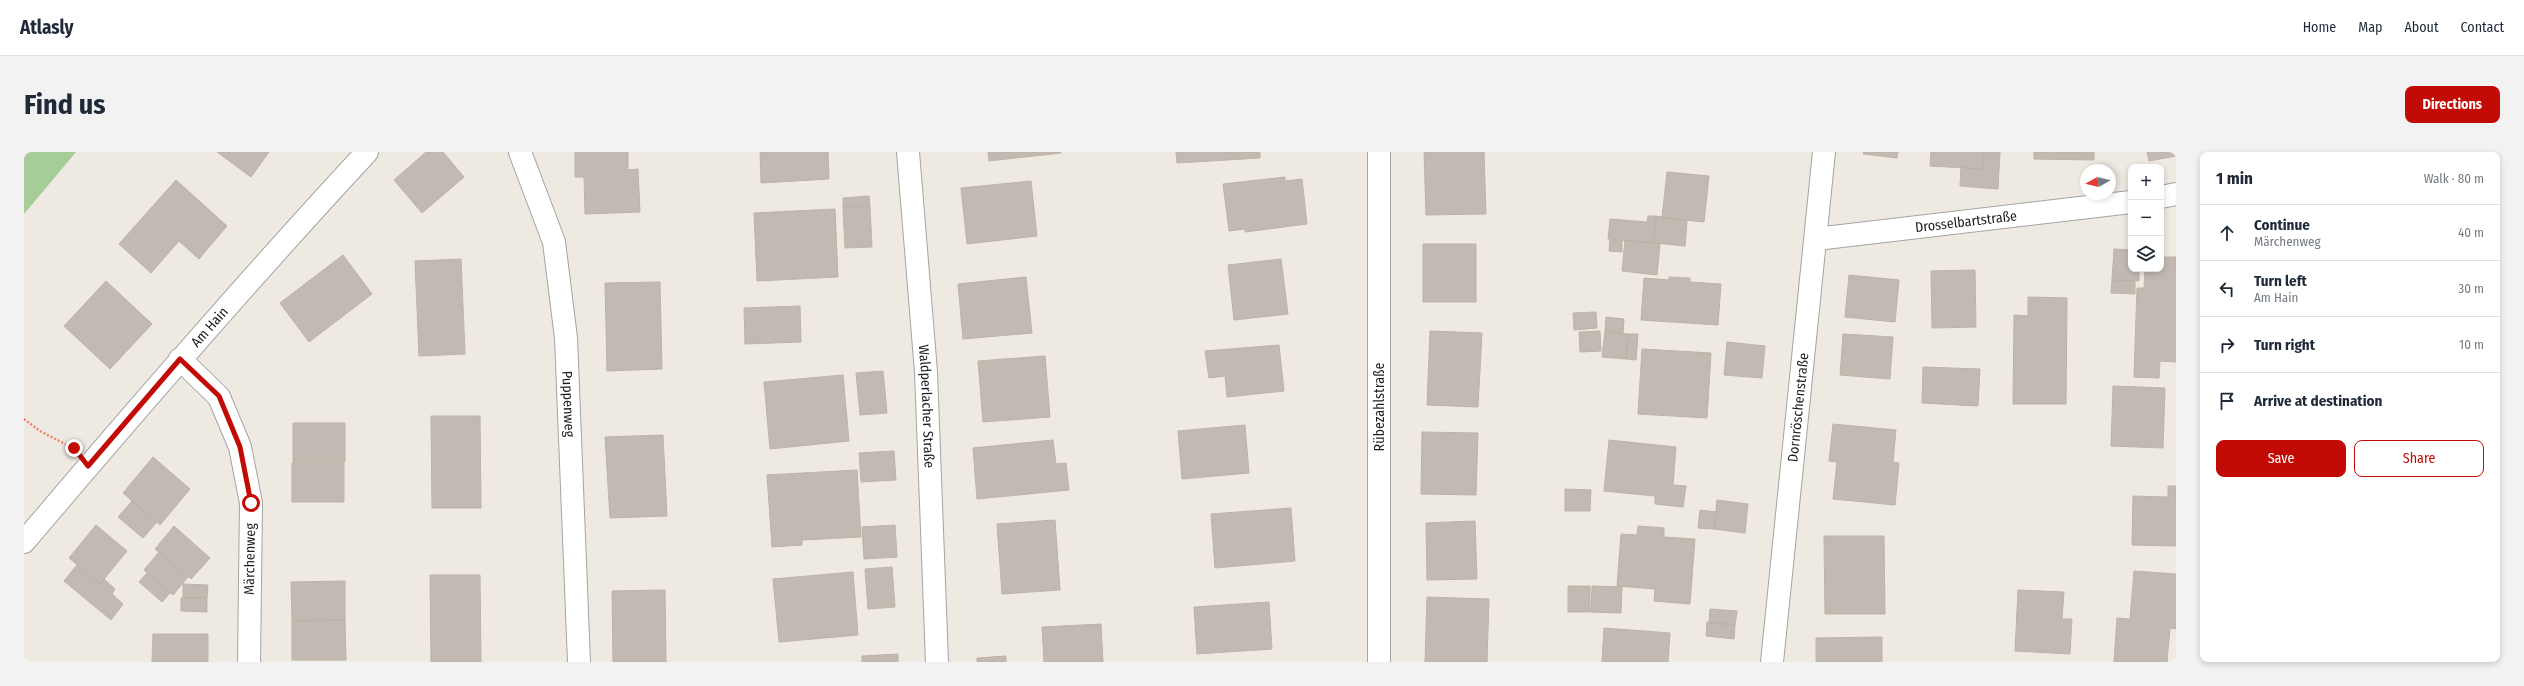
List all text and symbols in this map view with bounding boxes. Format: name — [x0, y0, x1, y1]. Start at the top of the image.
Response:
text: Atlasly — [20, 16, 74, 39]
text: Home — [2303, 19, 2336, 36]
text: Map — [2358, 19, 2382, 36]
text: About — [2404, 19, 2439, 36]
text: Contact — [2461, 19, 2504, 36]
button: Directions — [2405, 86, 2500, 123]
text: Find us — [24, 88, 106, 121]
north arrow — [2080, 164, 2116, 200]
map controls — [2128, 164, 2164, 272]
button: + — [2128, 164, 2164, 200]
text: 1 min — [2216, 168, 2253, 189]
text: Walk · 80 m — [2424, 171, 2484, 186]
button: − — [2128, 200, 2164, 236]
street label: Drosselbartstraße — [1914, 207, 2018, 236]
text: Continue — [2254, 216, 2310, 234]
icon: ahead — [2216, 222, 2238, 244]
text: 40 m — [2458, 225, 2484, 240]
text: Märchenweg — [2254, 234, 2321, 249]
button: layers — [2128, 236, 2164, 272]
text: Turn left — [2254, 272, 2307, 290]
icon: left — [2216, 278, 2238, 300]
text: 30 m — [2458, 281, 2484, 296]
text: Am Hain — [2254, 290, 2298, 305]
street label: Am Hain — [187, 303, 231, 350]
icon: right — [2216, 334, 2238, 356]
text: Turn right — [2254, 336, 2315, 354]
text: 10 m — [2459, 337, 2484, 352]
street label: Waldperlacher Straße — [915, 344, 938, 468]
street label: Dornröschenstraße — [1784, 352, 1812, 463]
street label: Rübezahlstraße — [1371, 363, 1388, 451]
street label: Puppenweg — [559, 371, 578, 438]
icon: arrive — [2216, 390, 2238, 412]
text: Arrive at destination — [2254, 392, 2382, 410]
route end — [65, 439, 83, 457]
button: Save — [2216, 440, 2346, 477]
button: Share — [2354, 440, 2484, 477]
route start — [242, 494, 260, 512]
street label: Märchenweg — [241, 523, 259, 595]

